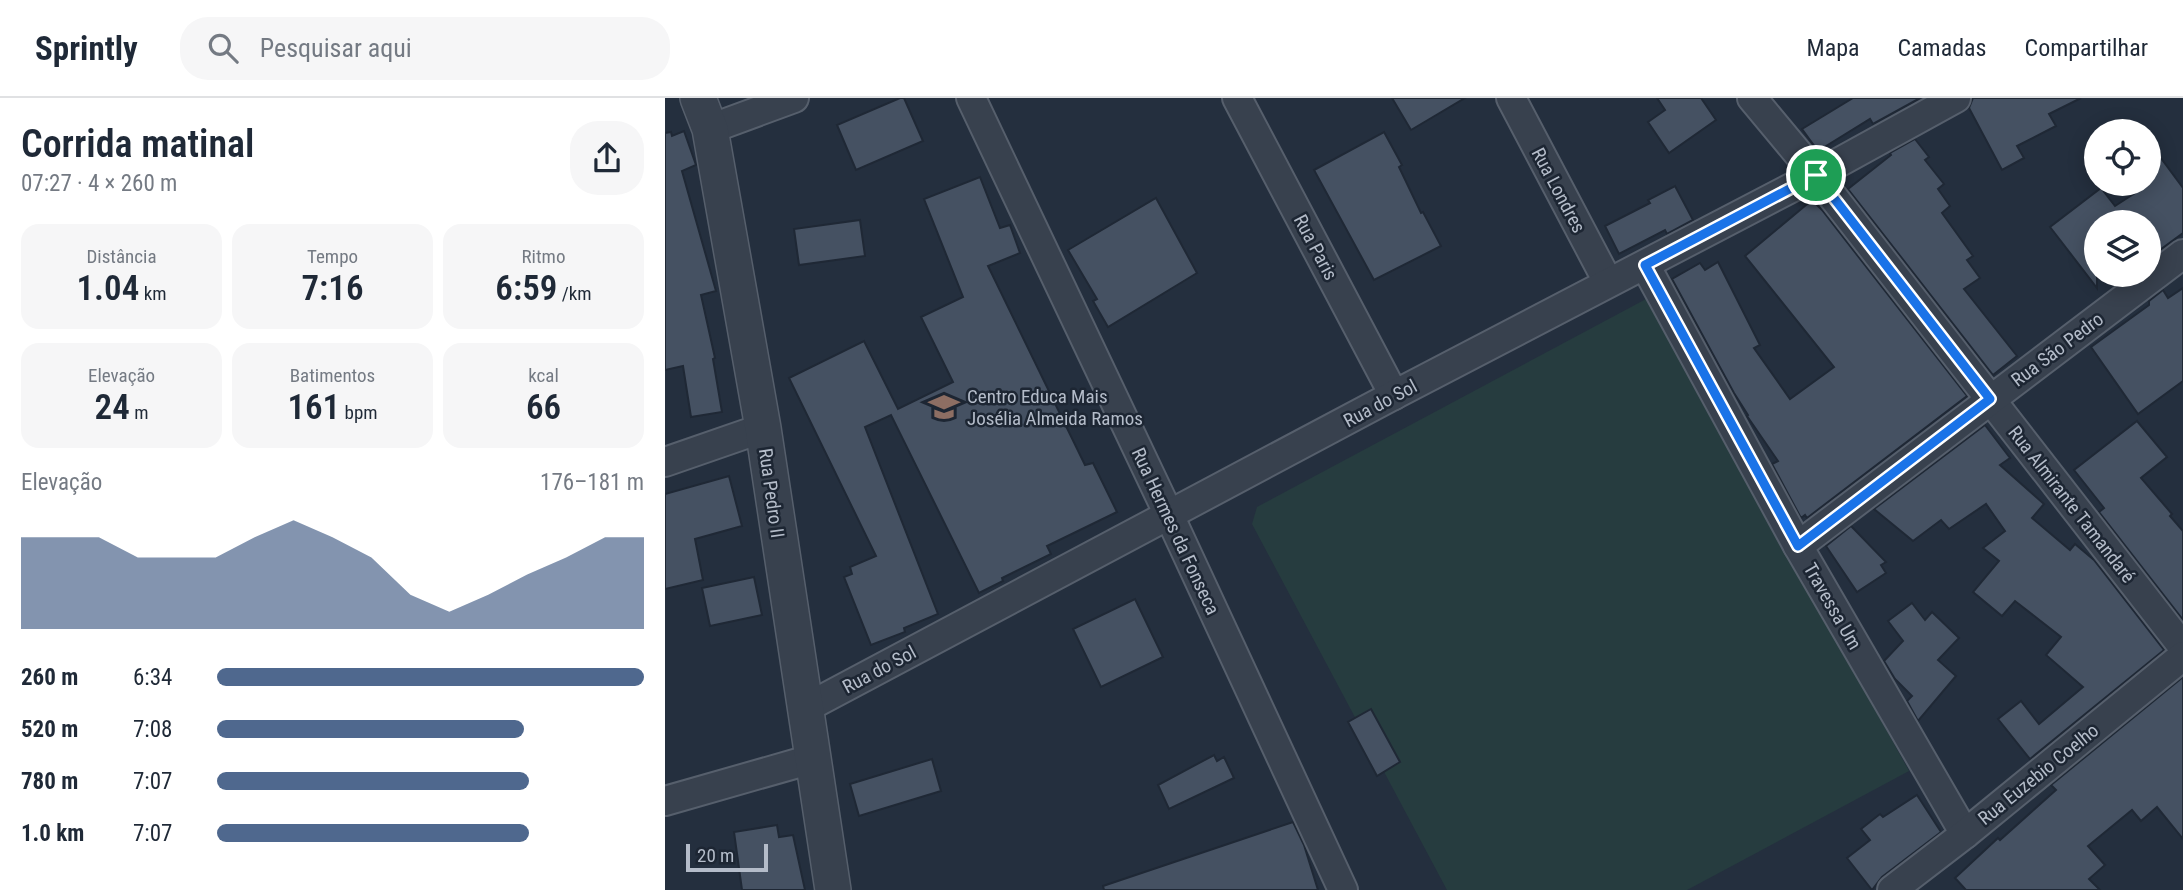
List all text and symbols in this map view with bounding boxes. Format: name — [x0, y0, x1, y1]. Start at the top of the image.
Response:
search box — [180, 17, 670, 80]
text: Sprintly — [35, 29, 138, 68]
icon: search — [204, 29, 242, 67]
text: Pesquisar aqui — [260, 33, 412, 63]
text: Mapa — [1807, 34, 1860, 62]
text: Camadas — [1898, 34, 1987, 62]
text: Compartilhar — [2025, 34, 2148, 62]
map controls — [2084, 119, 2161, 287]
button: locate — [2084, 119, 2161, 196]
button: share — [570, 121, 644, 195]
text: Corrida matinal — [21, 122, 254, 166]
street label: Rua Londres — [1527, 144, 1591, 237]
pin — [1786, 145, 1846, 205]
icon: arrive — [1797, 156, 1835, 194]
text: 07:27 · 4 × 260 m — [21, 170, 177, 197]
street label: Rua Paris — [1289, 210, 1342, 284]
button: layers — [2084, 210, 2161, 287]
text: Distância — [86, 245, 157, 268]
text: Tempo — [307, 245, 358, 268]
text: Ritmo — [522, 245, 565, 268]
text: 1.04 — [76, 268, 139, 309]
text: 7:16 — [301, 268, 364, 309]
text: 6:59 — [495, 268, 557, 309]
text: km — [139, 282, 167, 305]
text: /km — [557, 282, 592, 305]
street label: Rua São Pedro — [2007, 307, 2108, 392]
text: Elevação — [88, 364, 155, 387]
text: Batimentos — [290, 364, 375, 387]
text: kcal — [528, 364, 559, 387]
street label: Rua do Sol — [1340, 375, 1421, 432]
place label: Centro Educa Mais Josélia Almeida Ramos — [967, 385, 1143, 430]
text: 24 — [95, 387, 130, 428]
text: 161 — [287, 387, 340, 428]
text: 66 — [526, 387, 561, 428]
school or university icon: Centro Educa Mais Josélia Almeida Ramos — [927, 390, 961, 424]
text: m — [130, 401, 148, 424]
text: bpm — [340, 401, 378, 424]
street label: Rua Almirante Tamandaré — [2003, 421, 2140, 587]
street label: Rua Hermes da Fonseca — [1127, 444, 1224, 618]
street label: Rua Pedro II — [754, 447, 789, 539]
text: Elevação — [21, 469, 102, 496]
text: 176–181 m — [540, 469, 644, 496]
street label: Travessa Um — [1799, 559, 1867, 654]
street label: Rua do Sol — [839, 641, 920, 698]
text: 260 m — [21, 664, 78, 691]
text: 6:34 — [133, 664, 172, 691]
text: 520 m — [21, 716, 78, 743]
text: 7:08 — [133, 716, 172, 743]
street label: Rua Euzebio Coelho — [1973, 719, 2103, 830]
text: 780 m — [21, 768, 78, 795]
text: 7:07 — [133, 768, 172, 795]
text: 1.0 km — [21, 820, 84, 847]
text: 7:07 — [133, 820, 172, 847]
scale bar — [686, 841, 768, 873]
text: 20 m — [697, 844, 734, 867]

